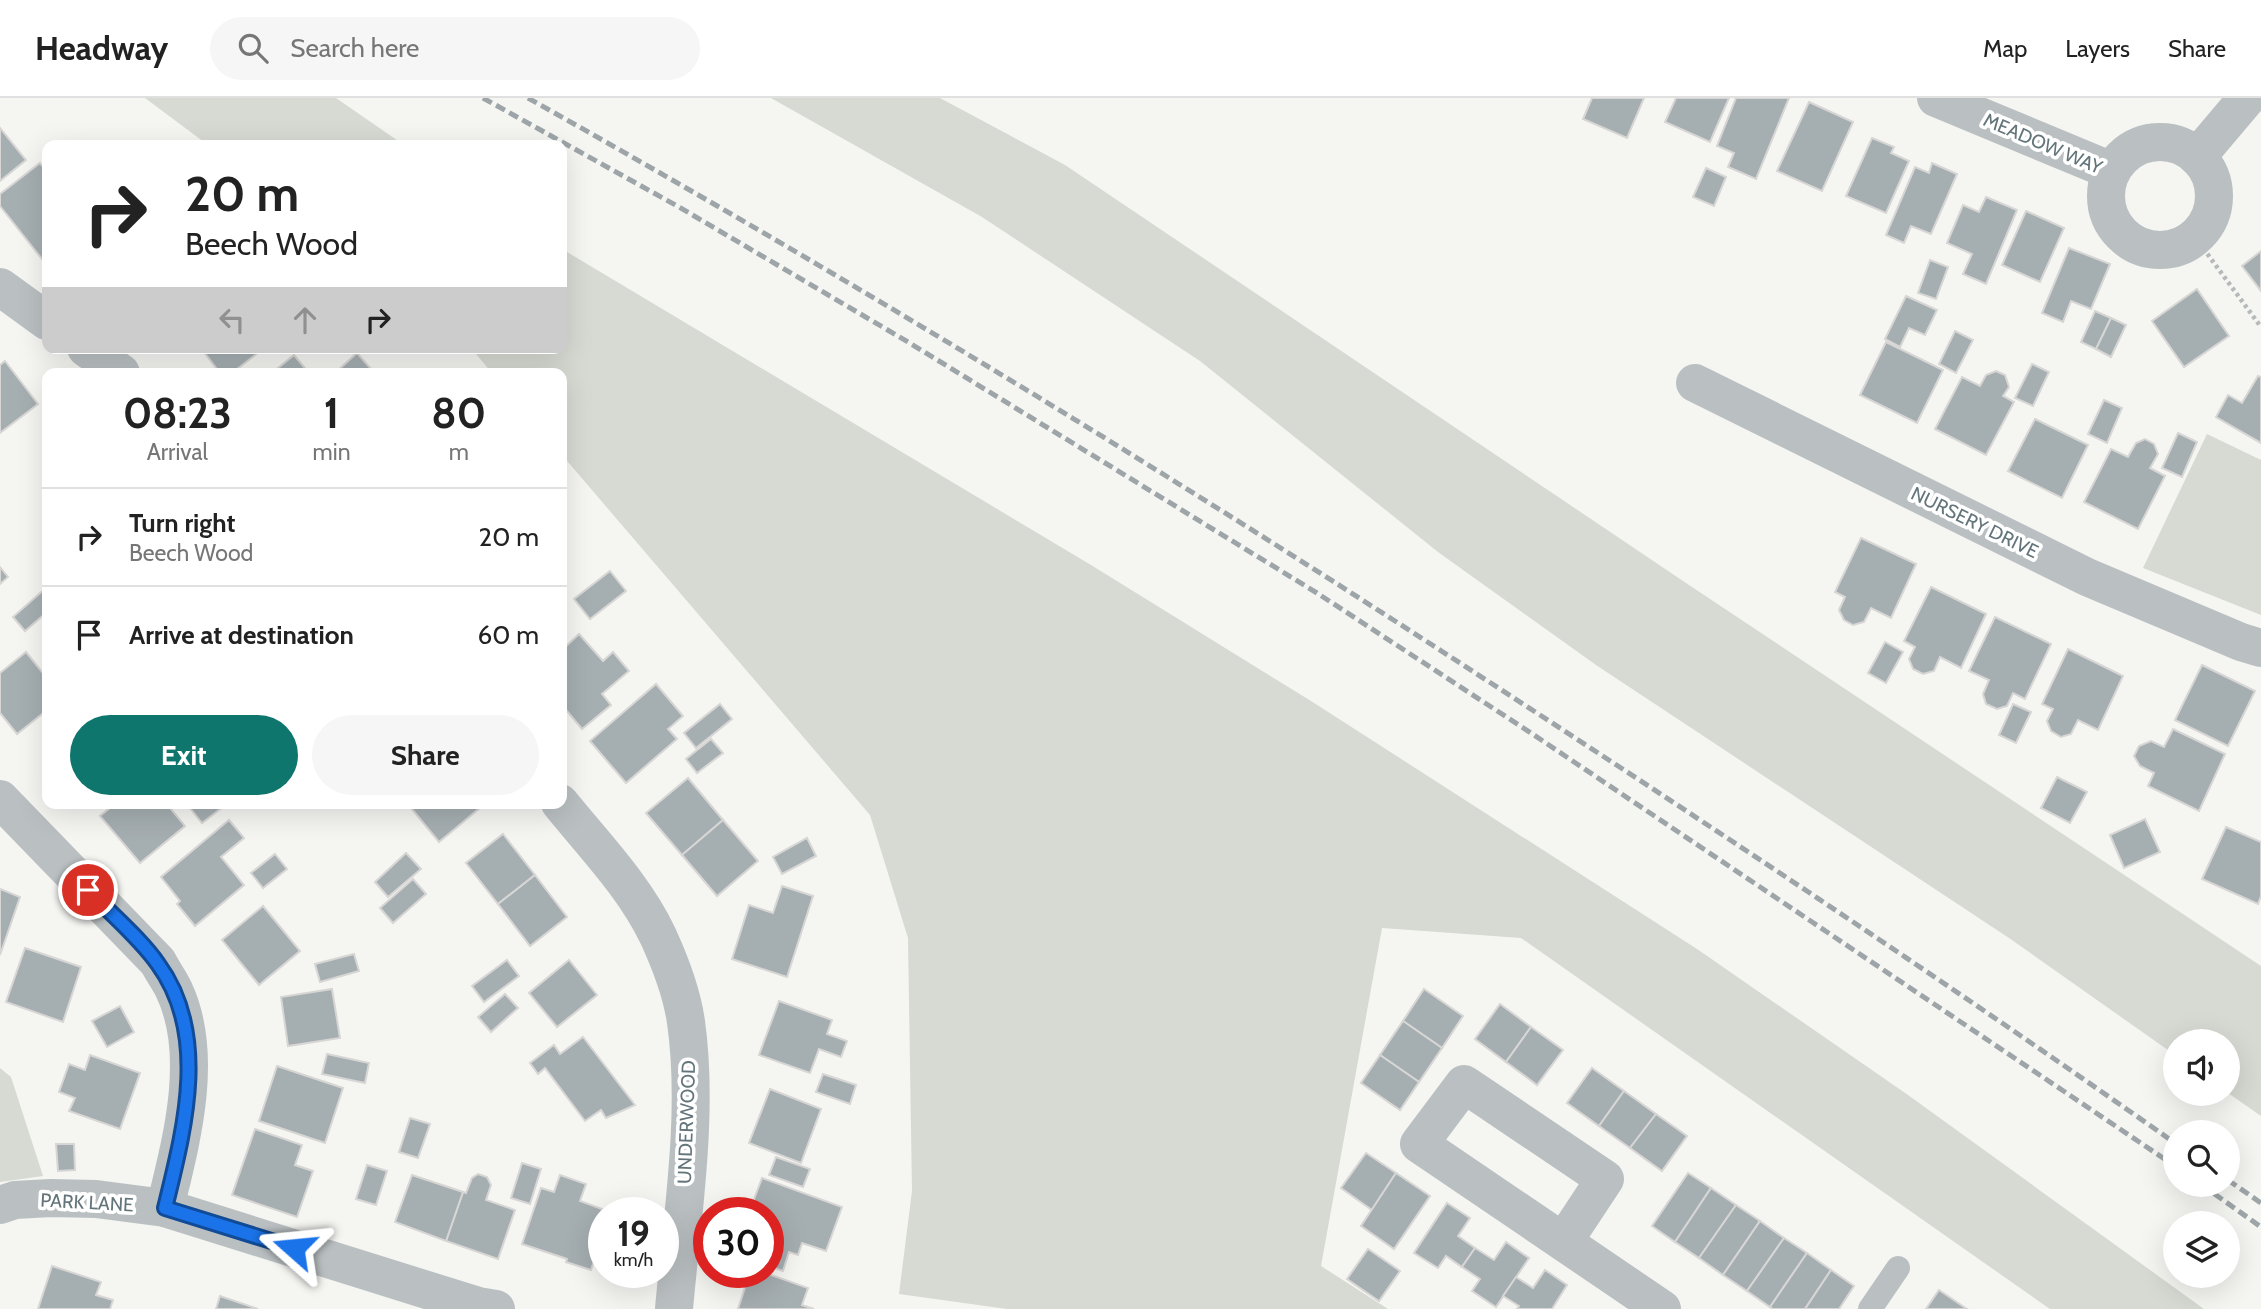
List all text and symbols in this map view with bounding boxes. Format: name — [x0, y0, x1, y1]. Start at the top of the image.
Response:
search box — [210, 17, 700, 80]
text: Headway — [35, 28, 168, 68]
icon: search — [234, 29, 272, 67]
text: Search here — [290, 32, 419, 64]
text: Map — [1983, 34, 2027, 63]
text: Layers — [2065, 34, 2130, 63]
text: Share — [2168, 34, 2226, 63]
street label: MEADOW WAY — [1980, 108, 2106, 179]
text: 20 m — [185, 164, 299, 223]
icon: right — [70, 168, 161, 259]
text: Beech Wood — [185, 224, 358, 263]
icon: left — [213, 301, 251, 339]
icon: ahead — [286, 301, 324, 339]
icon: right — [359, 301, 397, 339]
text: 08:23 — [123, 387, 232, 439]
text: 1 — [324, 387, 339, 439]
text: 80 — [431, 387, 486, 439]
text: Arrival — [147, 438, 208, 466]
text: min — [313, 438, 351, 466]
text: m — [449, 438, 469, 466]
street label: NURSERY DRIVE — [1907, 482, 2042, 563]
text: Turn right — [129, 507, 235, 539]
icon: right — [70, 518, 108, 556]
text: 20 m — [479, 521, 539, 553]
text: Beech Wood — [129, 539, 253, 567]
icon: arrive — [70, 616, 108, 654]
text: Arrive at destination — [129, 619, 354, 651]
text: 60 m — [477, 619, 539, 651]
button: Exit — [70, 715, 298, 795]
button: Share — [312, 715, 539, 795]
pin — [58, 860, 118, 920]
icon: arrive — [69, 871, 107, 909]
map controls — [2163, 1029, 2240, 1288]
button: sound — [2163, 1029, 2240, 1106]
street label: UNDERWOOD — [673, 1060, 700, 1184]
button: search — [2163, 1120, 2240, 1197]
street label: PARK LANE — [40, 1189, 134, 1216]
speed limit sign: 30 — [693, 1197, 784, 1288]
position arrow — [257, 1211, 331, 1285]
button: layers — [2163, 1211, 2240, 1288]
text: 19 — [617, 1212, 650, 1255]
text: km/h — [614, 1249, 653, 1271]

